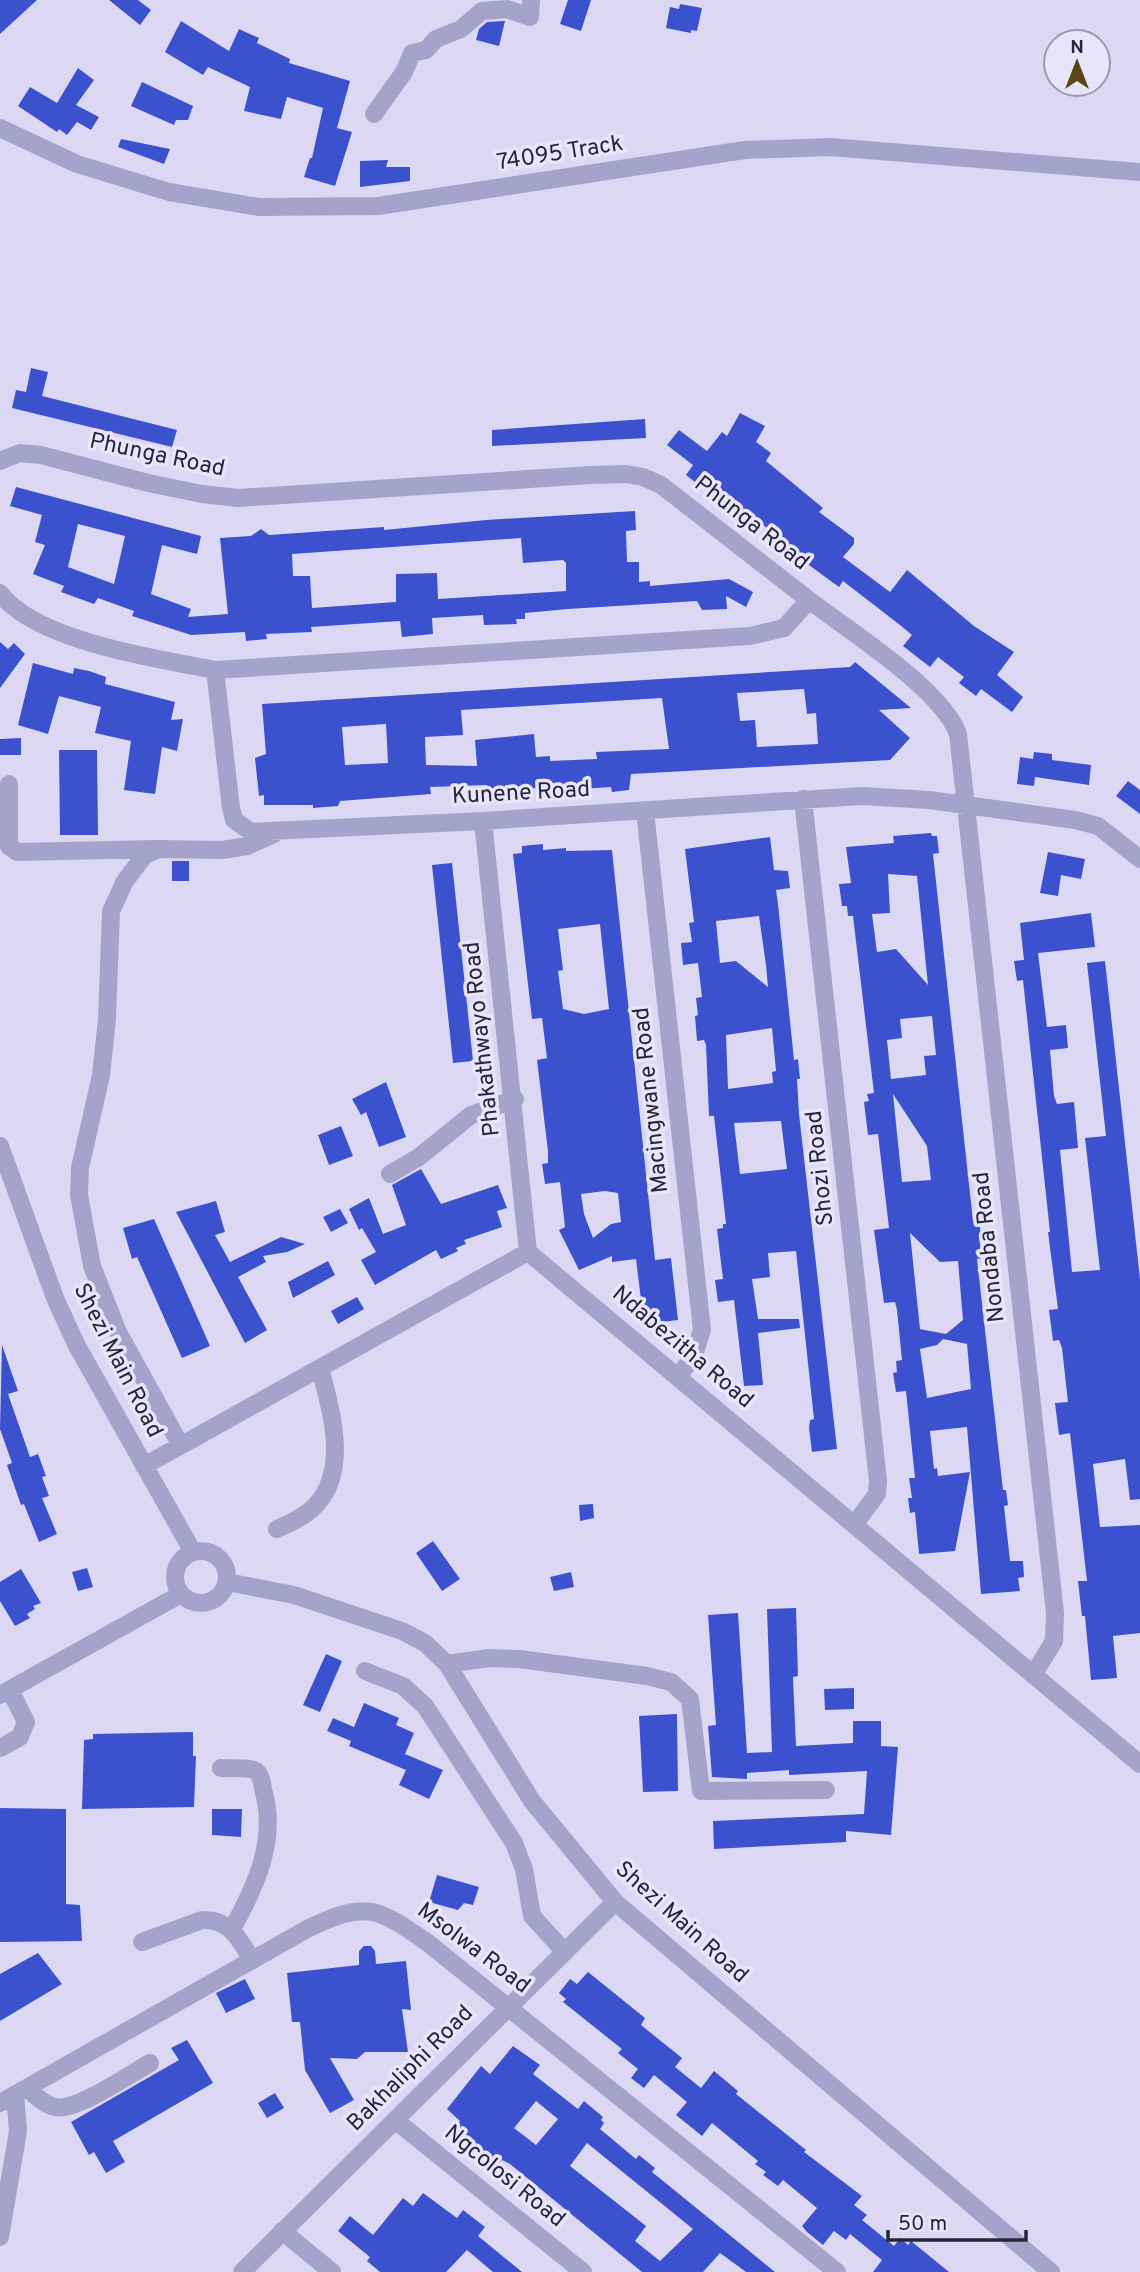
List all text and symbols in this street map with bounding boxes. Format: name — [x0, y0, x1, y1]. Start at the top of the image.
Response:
north arrow — [1042, 28, 1112, 98]
text: N — [1070, 36, 1084, 60]
street label: 74095 Track — [495, 130, 625, 178]
street label: Phunga Road — [87, 428, 227, 484]
street label: Phunga Road — [688, 470, 814, 578]
street label: Kunene Road — [451, 776, 591, 812]
street label: Phakathwayo Road — [458, 940, 508, 1138]
street label: Macingwane Road — [628, 1006, 676, 1194]
street label: Shozi Road — [801, 1109, 841, 1227]
street label: Nondaba Road — [968, 1170, 1012, 1324]
street label: Shezi Main Road — [66, 1279, 168, 1443]
street label: Ndabezitha Road — [605, 1280, 759, 1416]
street label: Shezi Main Road — [608, 1856, 754, 1990]
street label: Msolwa Road — [411, 1897, 535, 2001]
street label: Bakhaliphi Road — [342, 2000, 480, 2138]
street label: Ngcolosi Road — [438, 2119, 570, 2235]
scale bar — [888, 2198, 1026, 2242]
text: 50 m — [898, 2211, 947, 2238]

